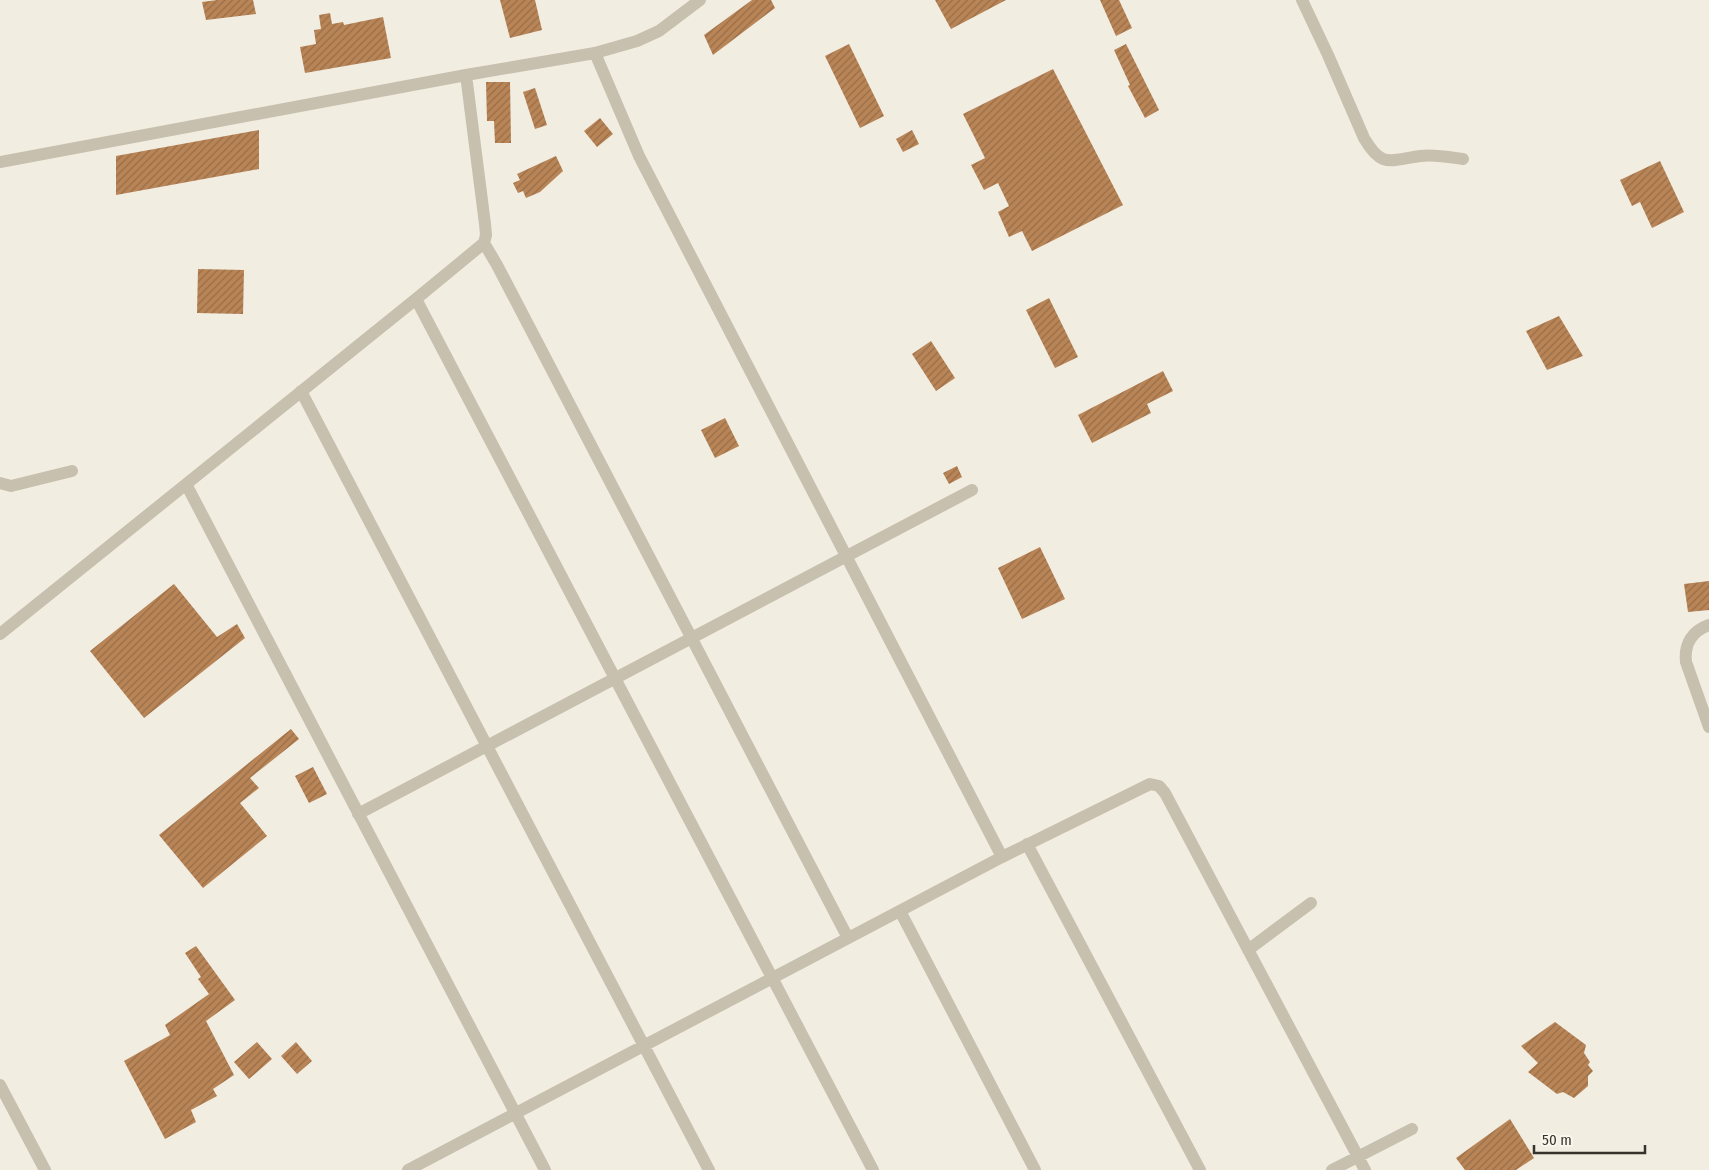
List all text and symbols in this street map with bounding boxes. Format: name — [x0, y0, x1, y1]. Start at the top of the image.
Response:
scale bar — [1534, 1122, 1645, 1154]
text: 50 m — [1542, 1131, 1572, 1149]

